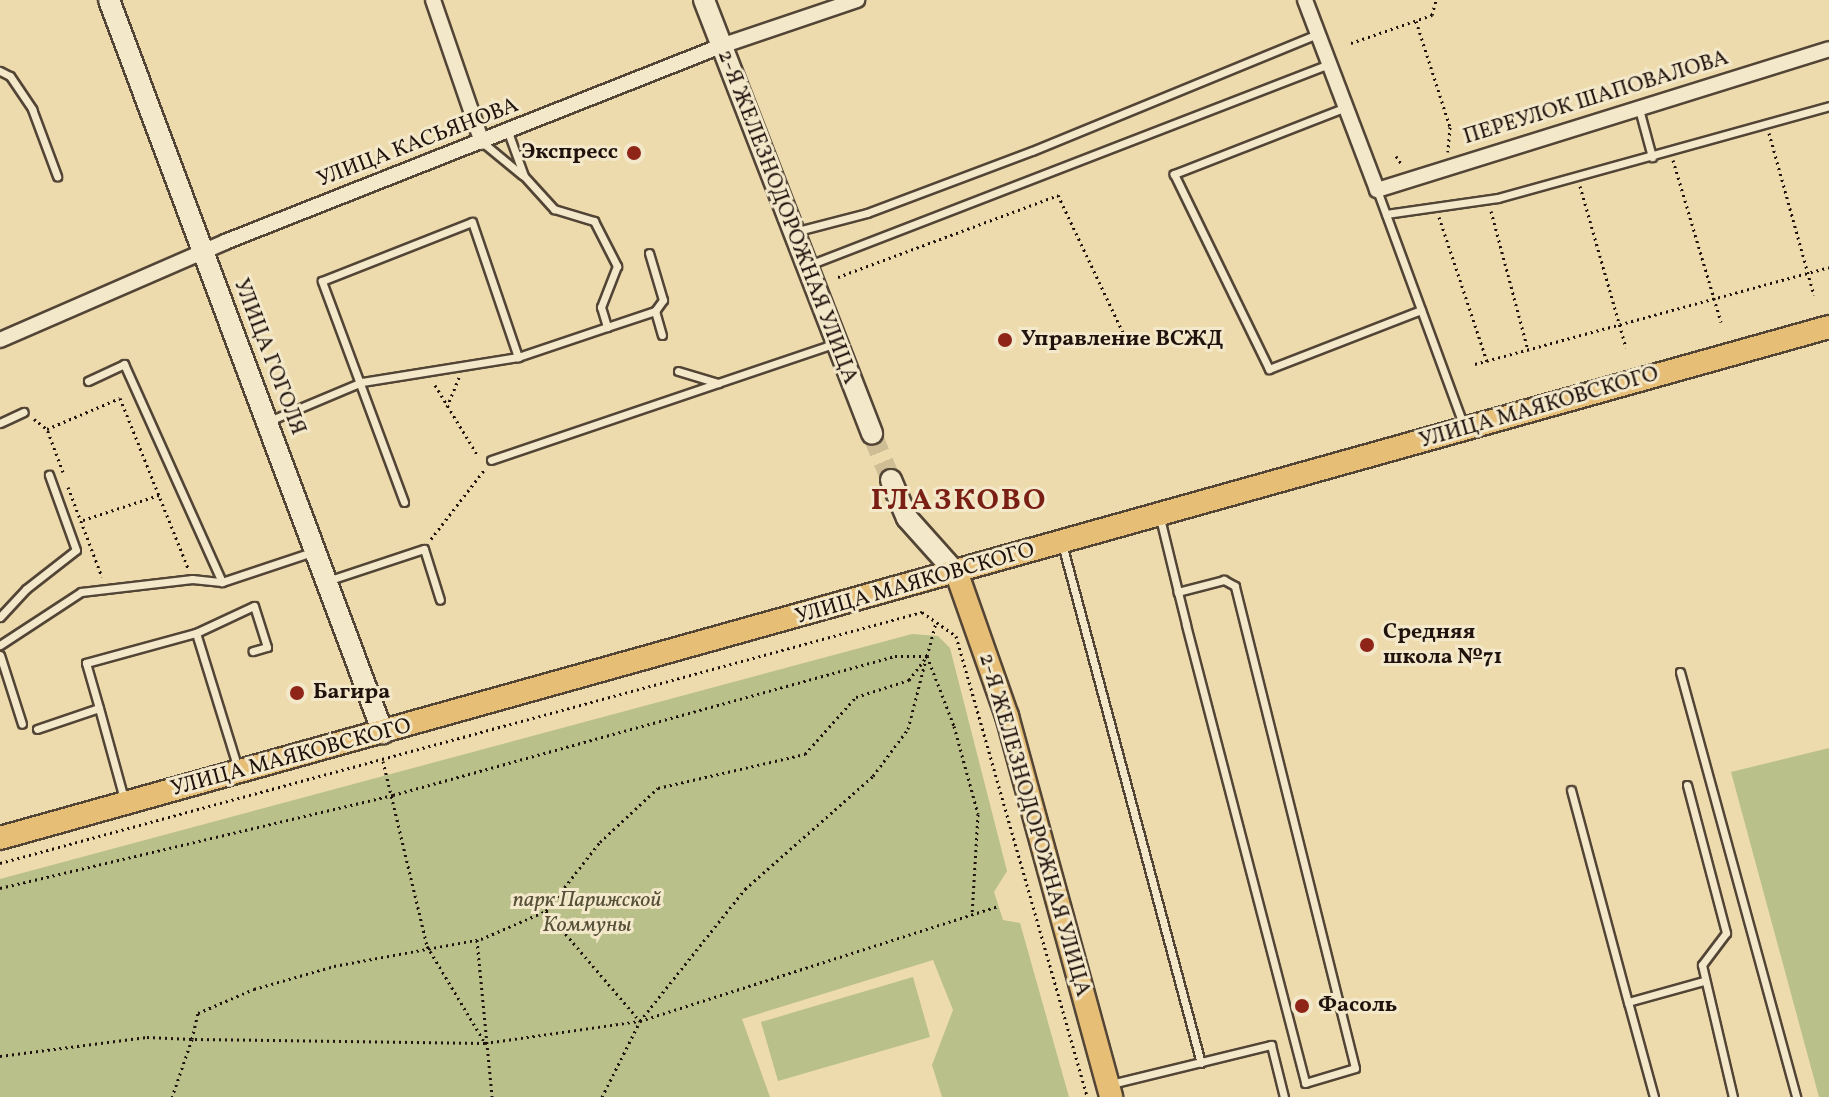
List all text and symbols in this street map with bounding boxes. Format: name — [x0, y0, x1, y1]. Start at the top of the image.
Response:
street label: ПЕРЕУЛОК ШАПОВАЛОВА — [1460, 45, 1732, 151]
street label: 2-Я ЖЕЛЕЗНОДОРОЖНАЯ УЛИЦА — [711, 46, 863, 388]
street label: УЛИЦА КАСЬЯНОВА — [314, 92, 522, 194]
place label: Экспресс — [521, 140, 618, 166]
marker: Экспресс — [625, 144, 643, 162]
street label: УЛИЦА ГОГОЛЯ — [227, 275, 311, 439]
place label: Управление ВСЖД — [1021, 327, 1224, 353]
marker: Управление ВСЖД — [996, 331, 1014, 349]
street label: УЛИЦА МАЯКОВСКОГО — [1416, 361, 1662, 455]
district label: ГЛАЗКОВО — [871, 483, 1047, 519]
street label: УЛИЦА МАЯКОВСКОГО — [792, 537, 1038, 631]
place label: Средняя школа №71 — [1383, 619, 1502, 670]
marker: Средняя школа №71 — [1358, 636, 1376, 654]
street label: 2-Я ЖЕЛЕЗНОДОРОЖНАЯ УЛИЦА — [972, 650, 1096, 1000]
place label: Багира — [313, 680, 390, 706]
marker: Багира — [288, 684, 306, 702]
street label: УЛИЦА МАЯКОВСКОГО — [168, 713, 414, 803]
park label: парк Парижской Коммуны — [513, 887, 661, 938]
place label: Фасоль — [1318, 993, 1397, 1019]
marker: Фасоль — [1293, 997, 1311, 1015]

